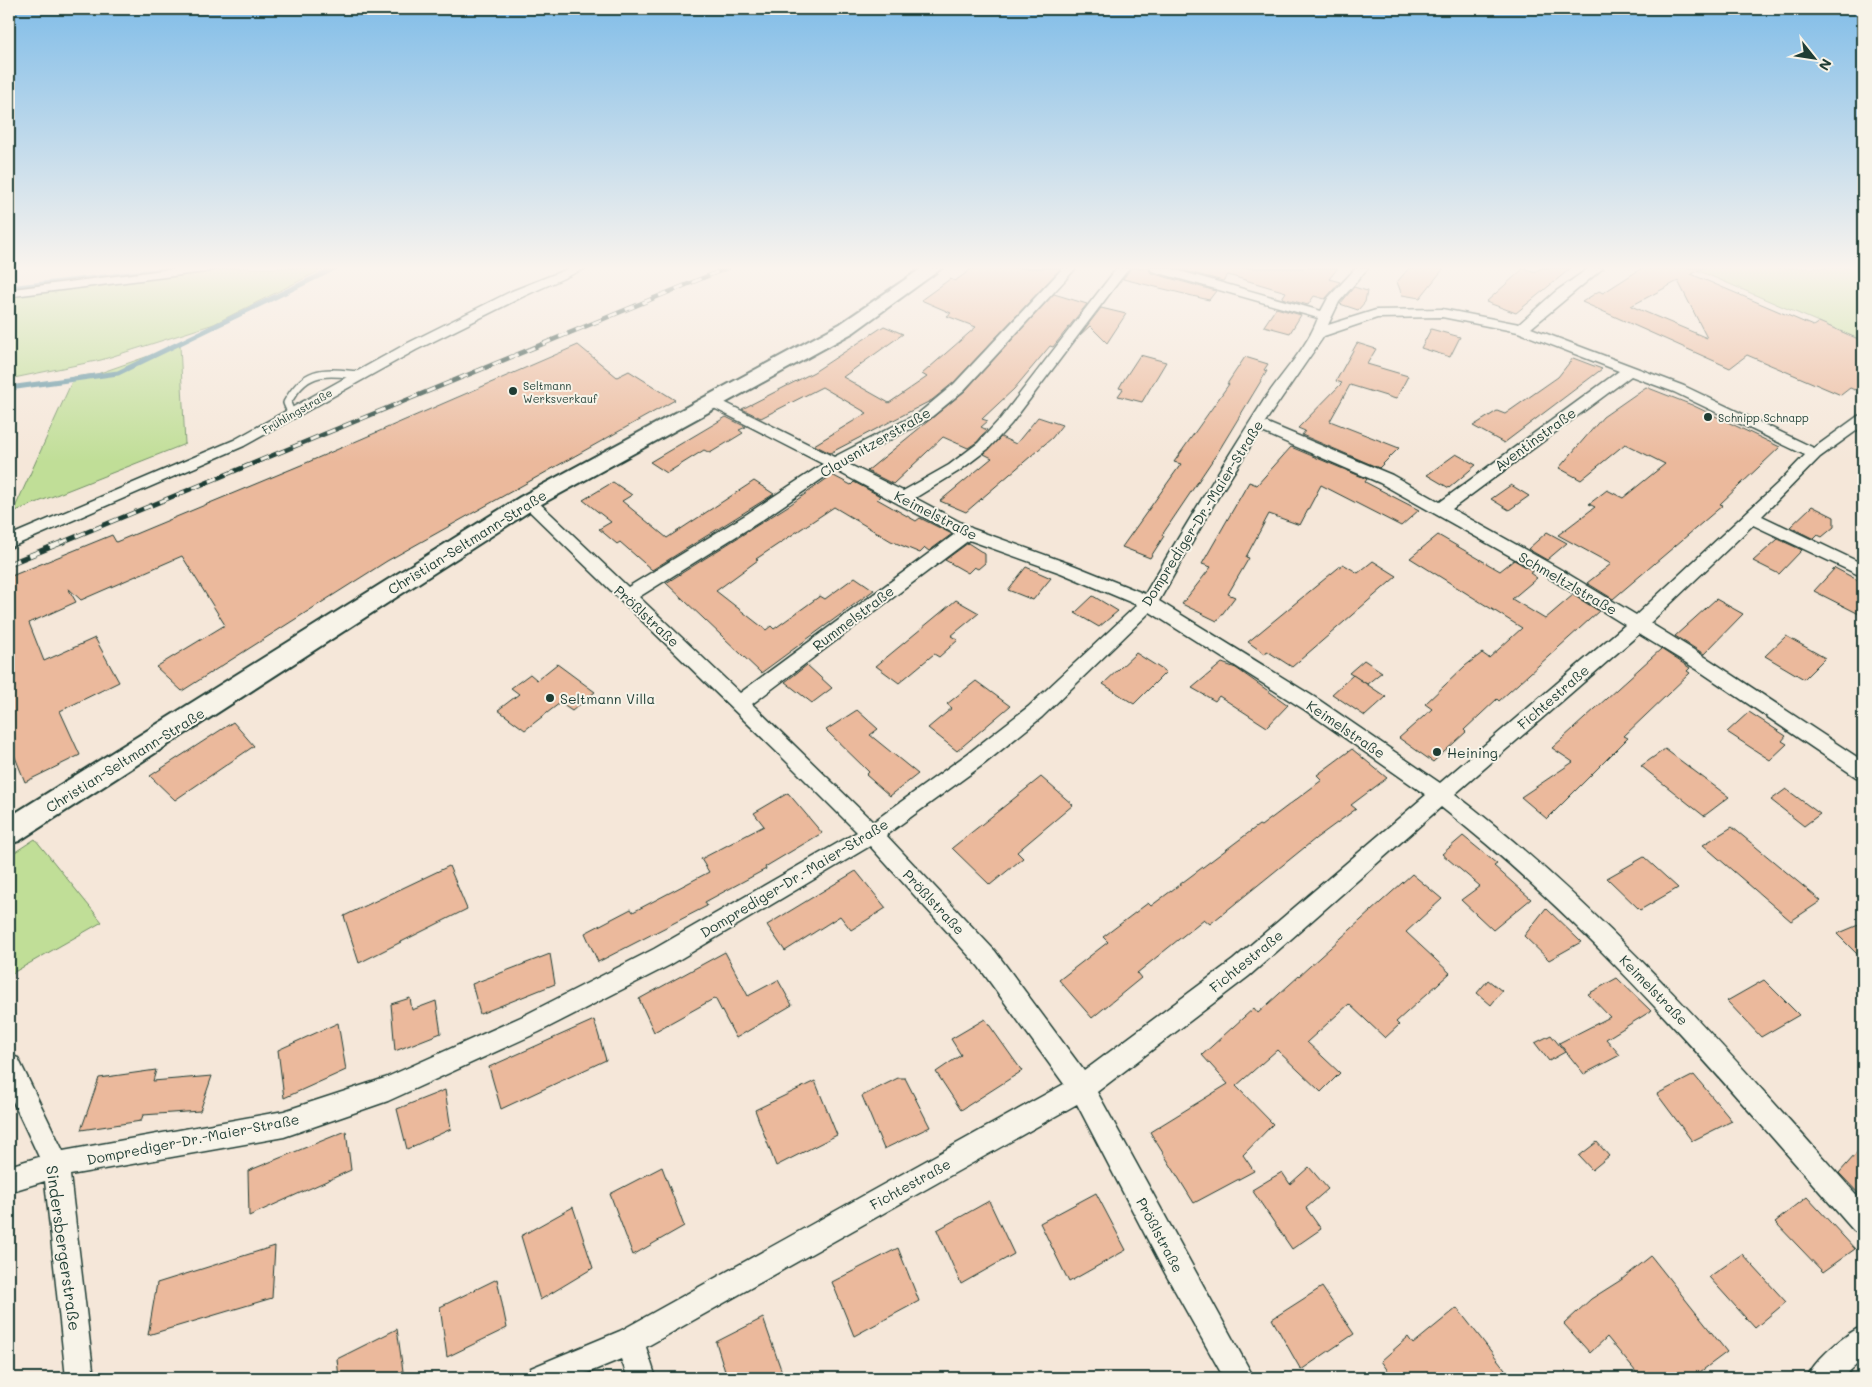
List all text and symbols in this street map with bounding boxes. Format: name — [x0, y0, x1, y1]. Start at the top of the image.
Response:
north arrow — [1790, 32, 1840, 82]
text: N — [1815, 55, 1837, 74]
place label: Seltmann Werksverkauf — [523, 378, 598, 406]
street label: Frühlingstraße — [259, 385, 335, 437]
marker: Seltmann Werksverkauf — [507, 385, 519, 397]
street label: Clausnitzerstraße — [816, 403, 934, 481]
street label: Aventinstraße — [1490, 403, 1580, 475]
place label: Schnipp Schnapp — [1718, 410, 1809, 425]
marker: Schnipp Schnapp — [1702, 411, 1714, 423]
street label: Domprediger-Dr.-Maier-Straße — [1137, 416, 1267, 610]
street label: Christian-Seltmann-Straße — [384, 485, 550, 599]
street label: Keimelstraße — [891, 486, 981, 544]
street label: Schmeltzlstraße — [1515, 547, 1621, 619]
street label: Prößlstraße — [610, 581, 684, 651]
street label: Rummelstraße — [808, 581, 898, 655]
street label: Fichtestraße — [1513, 661, 1593, 733]
place label: Seltmann Villa — [560, 689, 655, 708]
marker: Seltmann Villa — [544, 692, 556, 704]
street label: Keimelstraße — [1303, 696, 1389, 762]
street label: Christian-Seltmann-Straße — [42, 703, 208, 817]
place label: Heining — [1447, 743, 1498, 762]
marker: Heining — [1431, 746, 1443, 758]
street label: Domprediger-Dr.-Maier-Straße — [696, 814, 892, 942]
street label: Prößlstraße — [899, 865, 969, 939]
street label: Fichtestraße — [1205, 926, 1287, 996]
street label: Keimelstraße — [1616, 951, 1692, 1029]
street label: Domprediger-Dr.-Maier-Straße — [85, 1109, 301, 1169]
street label: Fichtestraße — [866, 1154, 954, 1214]
street label: Sindersbergerstraße — [42, 1164, 86, 1332]
street label: Prößlstraße — [1132, 1194, 1188, 1276]

